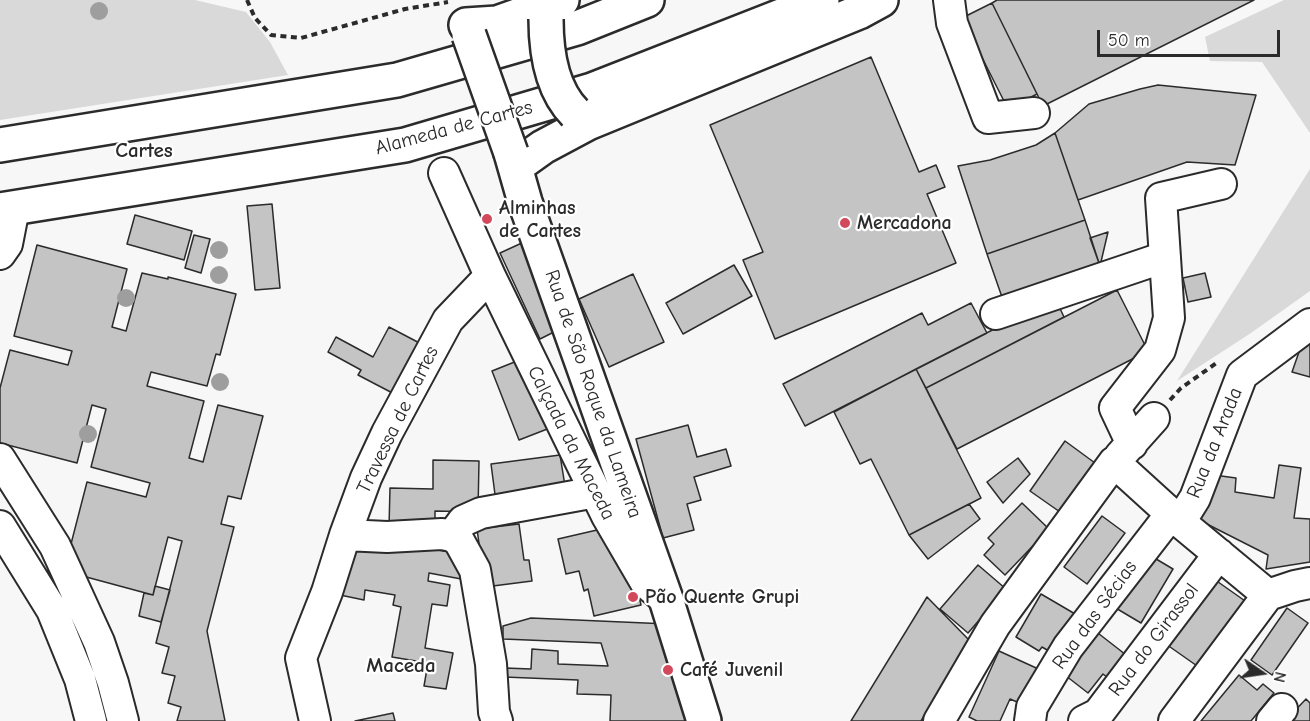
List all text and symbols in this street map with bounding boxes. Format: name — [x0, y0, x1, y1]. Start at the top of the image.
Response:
scale bar — [1100, 18, 1283, 56]
text: 50 m — [1108, 30, 1150, 51]
street label: Alameda de Cartes — [373, 95, 535, 161]
district label: Cartes — [115, 138, 173, 164]
place label: Alminhas de Cartes — [499, 196, 581, 243]
place label: Mercadona — [857, 211, 952, 235]
marker: Alminhas de Cartes — [480, 212, 494, 226]
marker: Mercadona — [838, 216, 852, 230]
street label: Rua de São Roque da Lameira — [539, 267, 647, 521]
street label: Travessa de Cartes — [352, 342, 444, 498]
street label: Calçada da Maceda — [522, 362, 620, 524]
street label: Rua da Arada — [1182, 384, 1248, 502]
street label: Rua das Sécias — [1047, 556, 1143, 674]
street label: Rua do Girassol — [1104, 579, 1204, 701]
place label: Pão Quente Grupi — [645, 585, 799, 609]
marker: Pão Quente Grupi — [626, 590, 640, 604]
north arrow — [1232, 643, 1292, 703]
district label: Maceda — [366, 653, 436, 679]
place label: Café Juvenil — [680, 658, 783, 682]
marker: Café Juvenil — [661, 663, 675, 677]
text: N — [1270, 670, 1289, 684]

